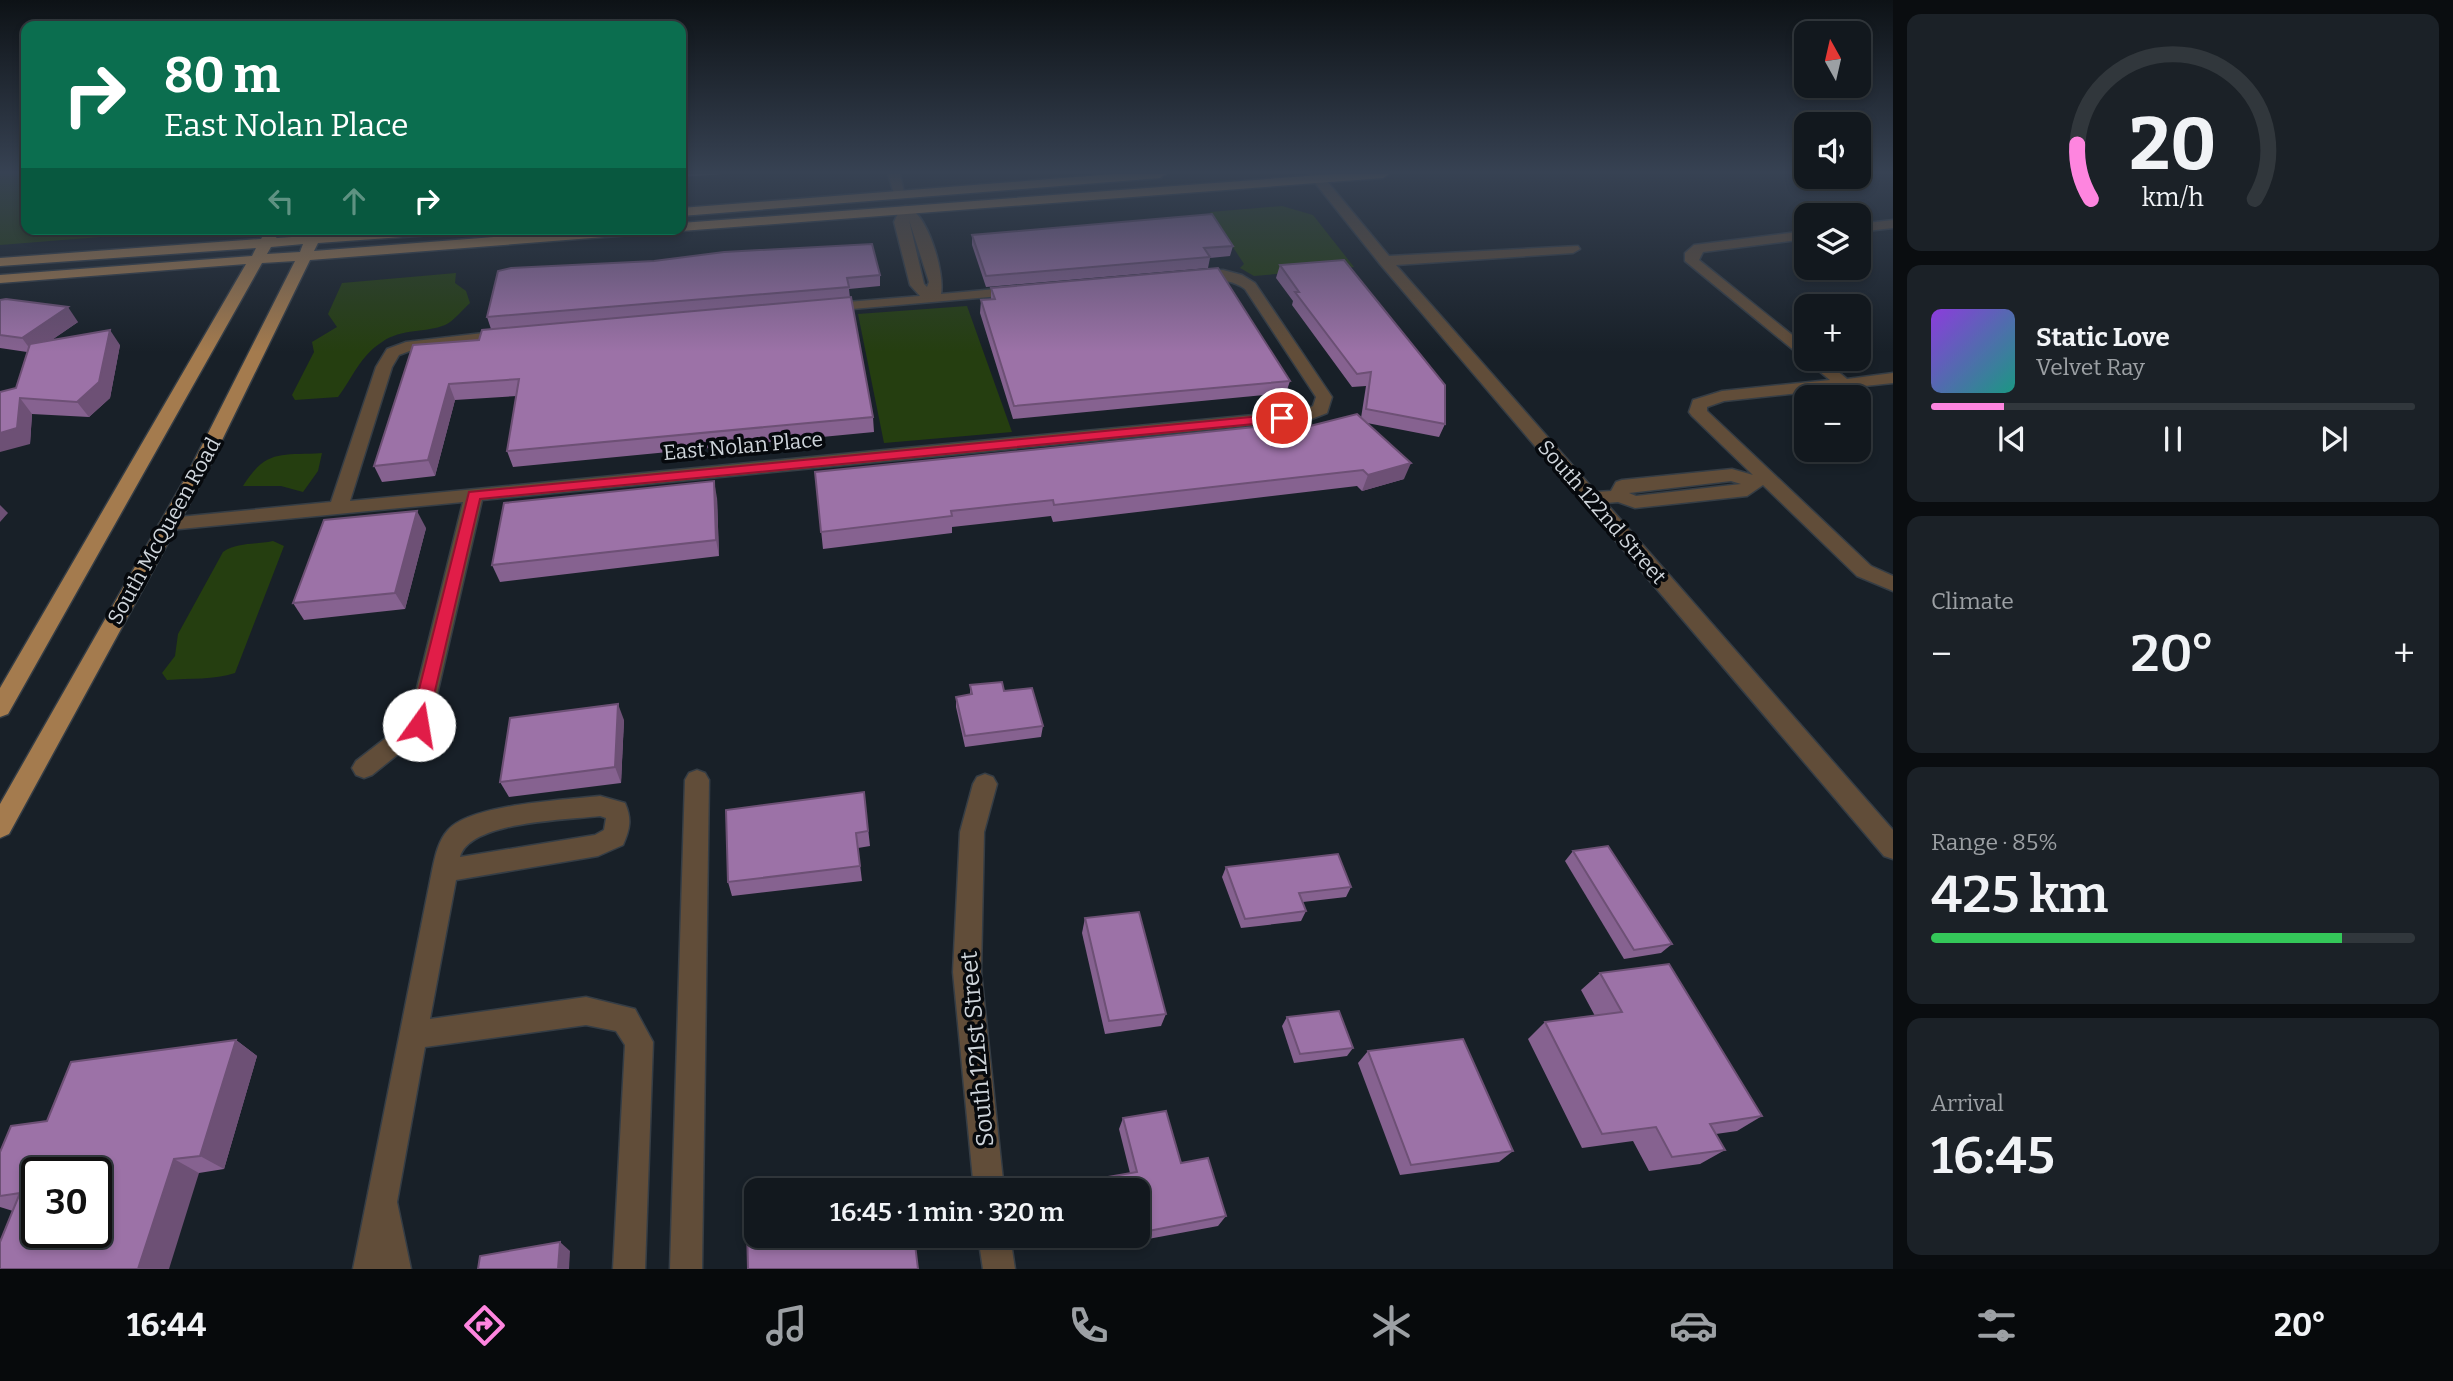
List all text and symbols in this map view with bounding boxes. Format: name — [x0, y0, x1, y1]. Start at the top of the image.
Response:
north arrow — [1794, 21, 1871, 98]
map controls — [1794, 21, 1871, 462]
text: 80 m — [164, 46, 280, 105]
icon: right — [49, 49, 140, 140]
text: 20 — [2129, 101, 2217, 188]
text: East Nolan Place — [164, 106, 409, 144]
button: sound — [1794, 112, 1871, 189]
icon: left — [262, 182, 300, 220]
icon: ahead — [335, 182, 373, 220]
icon: right — [408, 182, 446, 220]
text: km/h — [2142, 182, 2204, 212]
button: layers — [1794, 203, 1871, 280]
button: + — [1794, 294, 1871, 371]
text: Static Love — [2036, 322, 2170, 353]
text: Velvet Ray — [2036, 353, 2145, 381]
button: − — [1794, 385, 1871, 462]
pin — [1252, 388, 1312, 448]
icon: arrive — [1263, 399, 1301, 437]
icon: previous — [1993, 420, 2031, 458]
icon: pause — [2154, 420, 2192, 458]
icon: next — [2315, 420, 2353, 458]
street label: East Nolan Place — [662, 426, 824, 466]
street label: South McQueen Road — [102, 433, 226, 629]
street label: South 122nd Street — [1532, 435, 1672, 590]
text: Climate — [1931, 587, 2014, 615]
text: 20° — [2130, 622, 2215, 685]
text: − — [1931, 631, 1952, 677]
text: + — [2393, 631, 2415, 677]
position arrow — [382, 688, 456, 762]
text: Range · 85% — [1931, 828, 2058, 856]
text: 425 km — [1931, 863, 2108, 926]
street label: South 121st Street — [954, 950, 999, 1148]
text: Arrival — [1931, 1089, 2004, 1117]
text: 16:45 — [1931, 1124, 2055, 1187]
speed limit sign: 30 — [21, 1157, 112, 1248]
text: 16:45 · 1 min · 320 m — [830, 1197, 1064, 1228]
icon: directions — [460, 1301, 509, 1350]
icon: music — [762, 1301, 811, 1350]
icon: phone — [1064, 1301, 1113, 1350]
icon: climate — [1367, 1301, 1416, 1350]
icon: car — [1669, 1301, 1718, 1350]
icon: filters — [1972, 1301, 2021, 1350]
text: 16:44 — [127, 1306, 206, 1344]
text: 20° — [2274, 1306, 2326, 1344]

